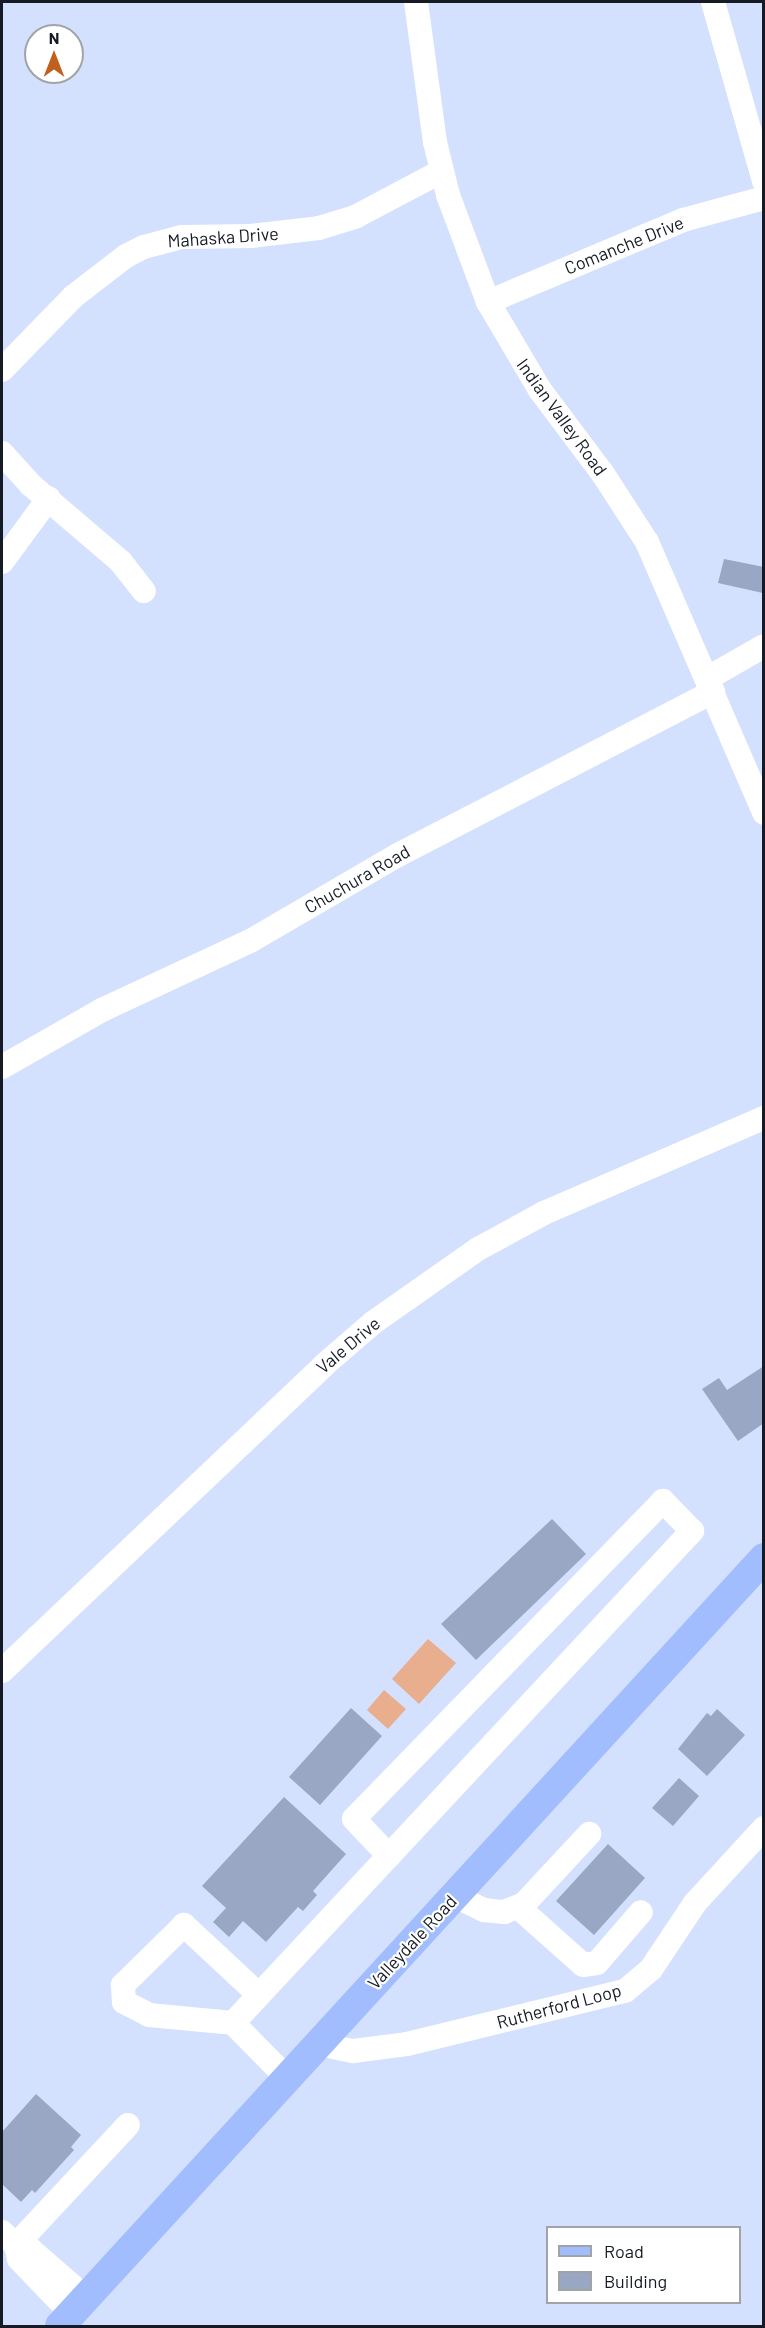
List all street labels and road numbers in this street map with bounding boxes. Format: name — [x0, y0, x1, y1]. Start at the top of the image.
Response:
street label: Comanche Drive — [561, 211, 687, 279]
street label: Mahaska Drive — [167, 222, 279, 252]
street label: Indian Valley Road — [512, 354, 612, 480]
street label: Chuchura Road — [300, 840, 414, 918]
street label: Vale Drive — [312, 1312, 384, 1378]
street label: Valleydale Road — [363, 1890, 461, 1994]
street label: Rutherford Loop — [494, 1979, 624, 2033]

